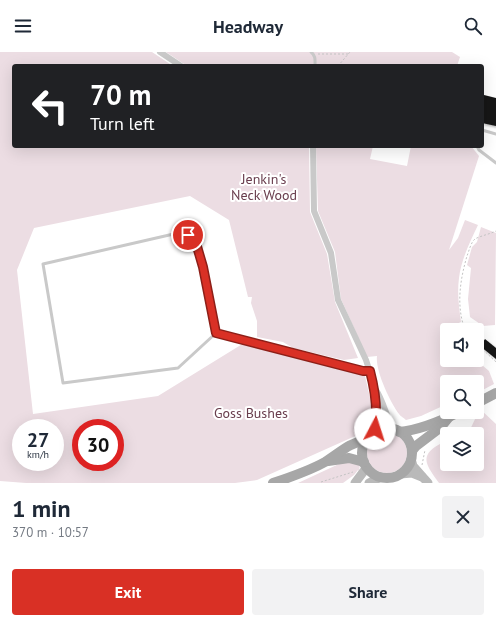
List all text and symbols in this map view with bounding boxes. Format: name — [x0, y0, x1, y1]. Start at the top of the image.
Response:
icon: menu — [12, 15, 34, 37]
text: Headway — [213, 15, 283, 38]
icon: search — [462, 15, 484, 37]
text: 70 m — [90, 76, 151, 113]
icon: left — [24, 80, 76, 132]
text: Turn left — [90, 112, 155, 135]
park label: Jenkin's Neck Wood — [231, 170, 297, 204]
pin — [171, 218, 205, 252]
icon: arrive — [177, 224, 199, 246]
map controls — [440, 323, 484, 471]
button: sound — [440, 323, 484, 367]
button: search — [440, 375, 484, 419]
park label: Goss Bushes — [214, 404, 288, 422]
position arrow — [354, 408, 396, 450]
speed limit sign: 30 — [72, 419, 124, 471]
text: 27 — [27, 427, 49, 453]
button: layers — [440, 427, 484, 471]
text: km/h — [27, 448, 49, 461]
text: 1 min — [12, 493, 71, 524]
button: close — [442, 496, 484, 538]
text: 370 m · 10:57 — [12, 524, 89, 541]
button: Exit — [12, 569, 244, 615]
button: Share — [252, 569, 484, 615]

